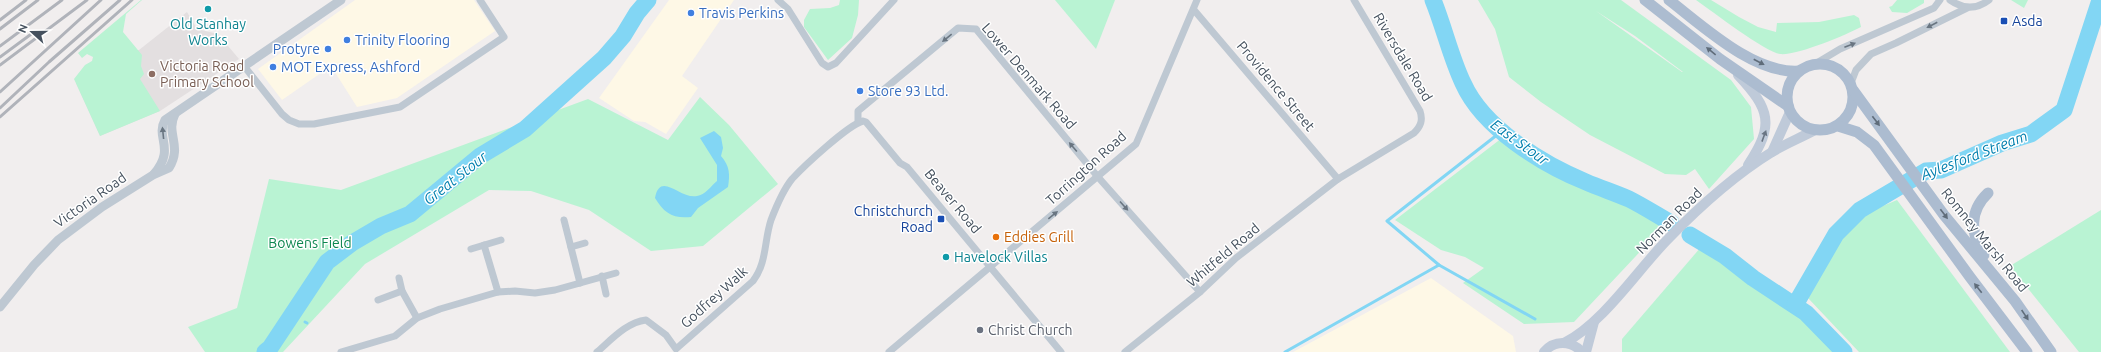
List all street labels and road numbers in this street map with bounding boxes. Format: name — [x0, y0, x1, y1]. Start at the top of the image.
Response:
street label: Riversdale Road — [1370, 10, 1436, 104]
street label: Lower Denmark Road — [979, 20, 1079, 132]
street label: Providence Street — [1234, 38, 1319, 135]
street label: Torrington Road — [1043, 128, 1129, 208]
street label: Beaver Road — [921, 166, 985, 236]
street label: Victoria Road — [51, 169, 129, 231]
street label: Norman Road — [1633, 185, 1705, 257]
street label: Romney Marsh Road — [1938, 185, 2032, 295]
street label: Whitfeld Road — [1183, 220, 1263, 290]
street label: Godfrey Walk — [677, 263, 751, 331]

